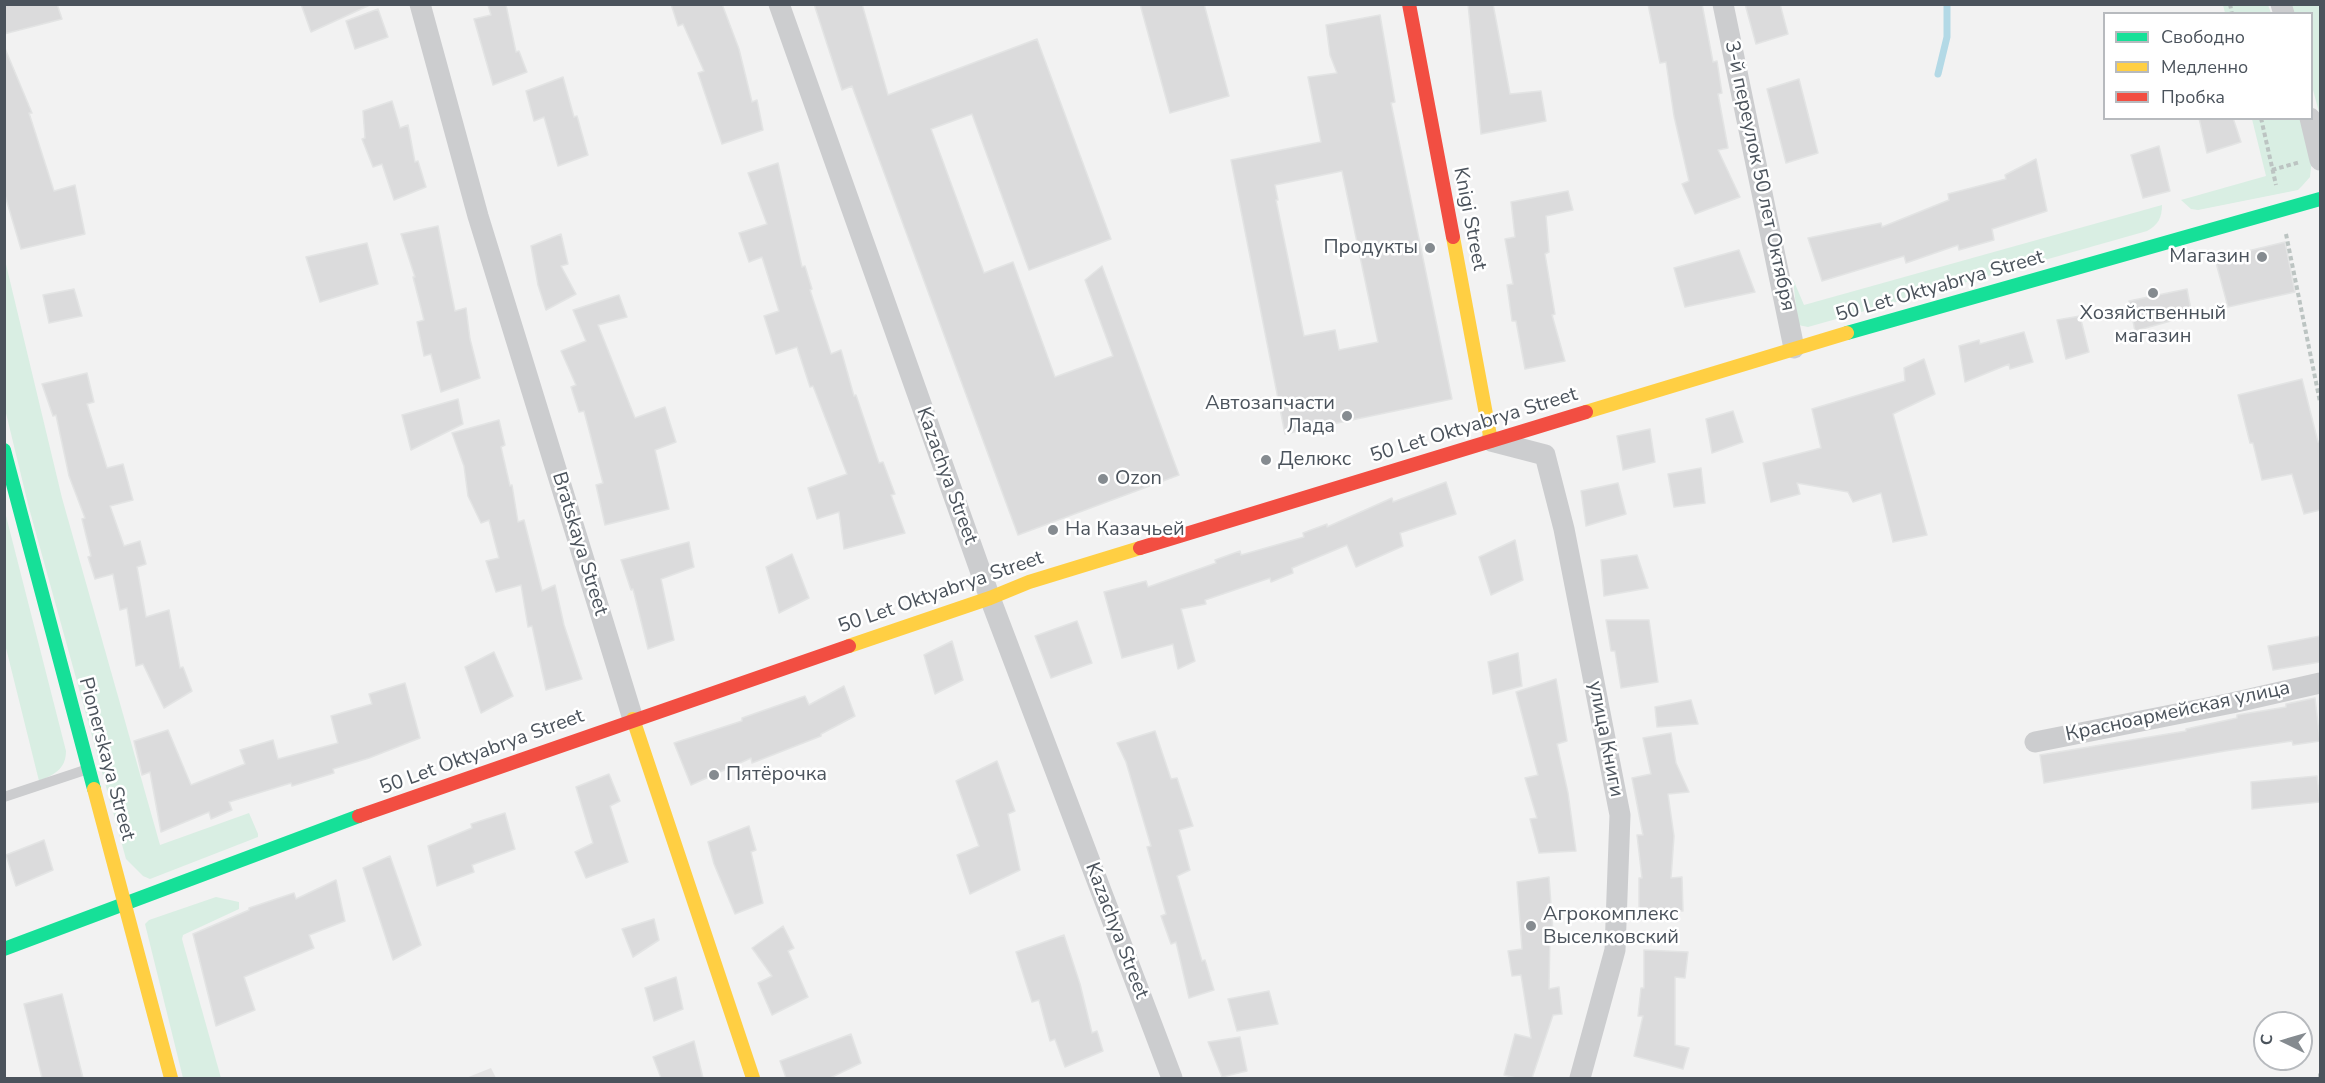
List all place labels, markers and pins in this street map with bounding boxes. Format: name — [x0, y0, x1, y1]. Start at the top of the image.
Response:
place label: Продукты — [1323, 236, 1418, 260]
marker: Продукты — [1423, 241, 1437, 255]
place label: Магазин — [2169, 245, 2250, 269]
marker: Магазин — [2255, 250, 2269, 264]
marker: Хозяйственный магазин — [2146, 286, 2160, 300]
place label: Хозяйственный магазин — [2080, 302, 2226, 349]
place label: Автозапчасти Лада — [1205, 392, 1335, 439]
marker: Автозапчасти Лада — [1340, 409, 1354, 423]
place label: Делюкс — [1278, 448, 1351, 472]
marker: Делюкс — [1259, 453, 1273, 467]
place label: Ozon — [1115, 467, 1162, 491]
marker: Ozon — [1096, 472, 1110, 486]
place label: На Казачьей — [1065, 518, 1185, 542]
marker: На Казачьей — [1046, 523, 1060, 537]
place label: Пятёрочка — [726, 763, 827, 787]
marker: Пятёрочка — [707, 768, 721, 782]
place label: Агрокомплекс Выселковский — [1543, 903, 1679, 950]
marker: Агрокомплекс Выселковский — [1524, 919, 1538, 933]

